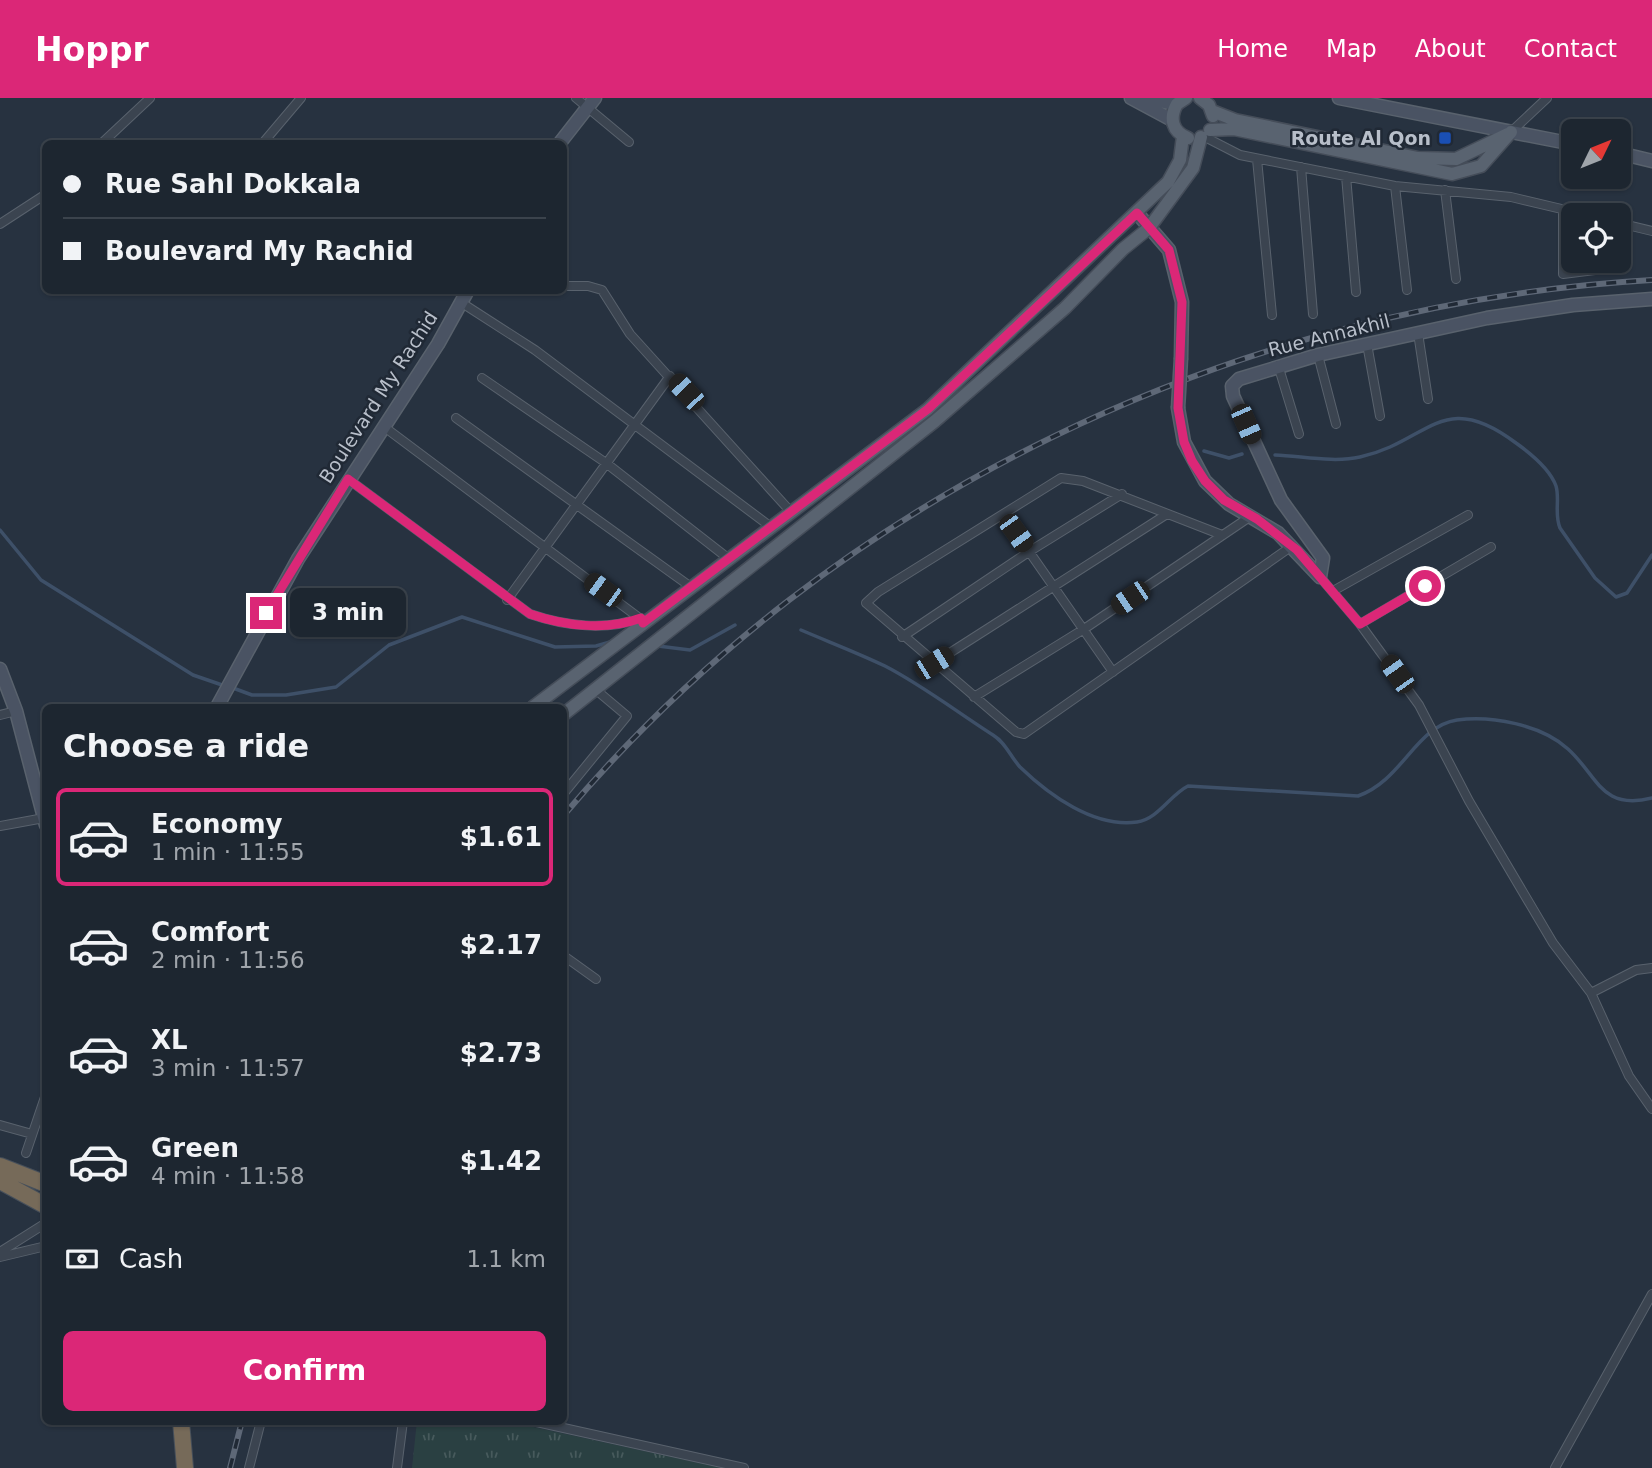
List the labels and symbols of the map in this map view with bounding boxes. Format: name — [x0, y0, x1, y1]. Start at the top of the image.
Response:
north arrow — [1561, 119, 1631, 189]
place label: Route Al Qon — [1291, 127, 1431, 149]
marker: Route Al Qon — [1437, 130, 1453, 146]
street label: Boulevard My Rachid — [314, 307, 442, 487]
street label: Rue Annakhil — [1266, 309, 1392, 361]
car — [664, 369, 709, 415]
car — [1228, 401, 1265, 447]
car — [996, 510, 1037, 556]
car — [580, 569, 627, 611]
route start — [1409, 570, 1441, 602]
car — [1107, 578, 1154, 618]
callout: 3 min — [290, 588, 406, 638]
route end — [250, 597, 282, 629]
car — [911, 643, 958, 683]
car — [1377, 651, 1418, 697]

